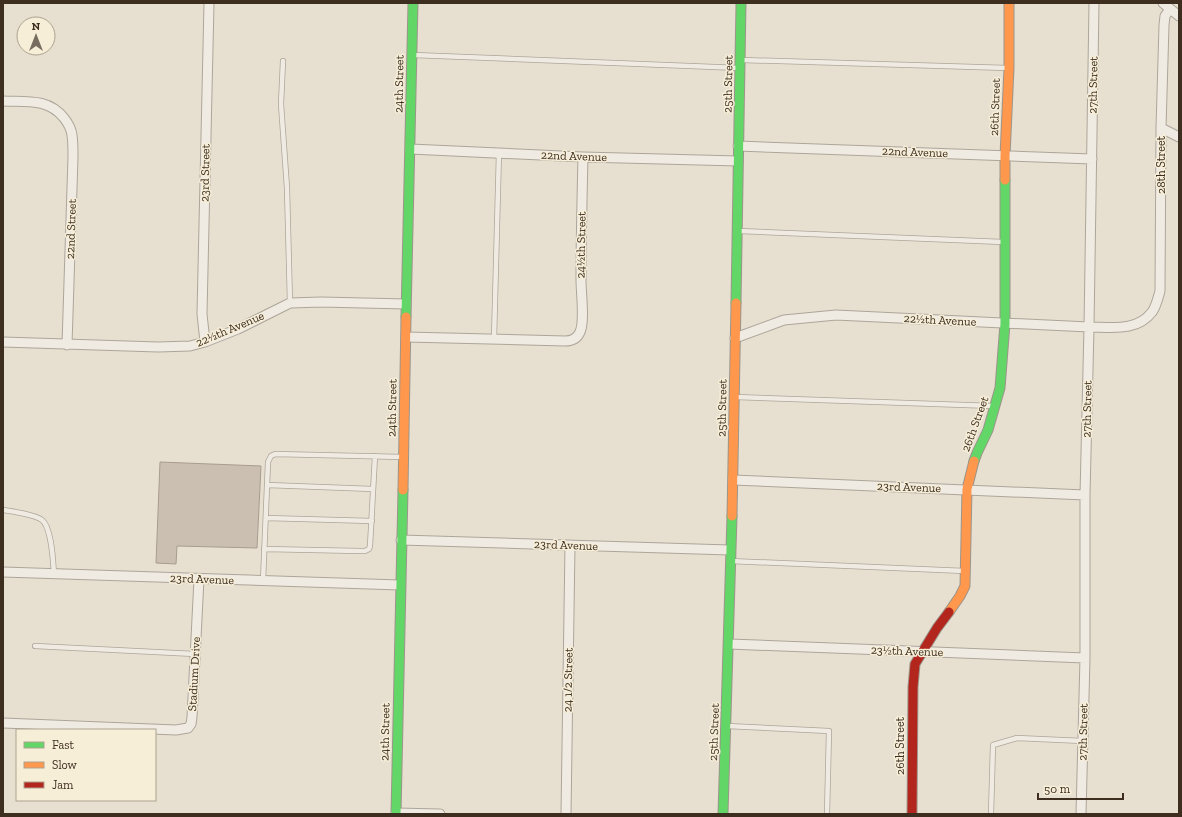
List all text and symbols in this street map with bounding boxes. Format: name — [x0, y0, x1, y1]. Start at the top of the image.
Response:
north arrow — [16, 16, 56, 56]
text: N — [32, 20, 41, 33]
street label: 24th Street — [391, 54, 407, 113]
street label: 25th Street — [720, 54, 736, 113]
street label: 27th Street — [1086, 56, 1101, 114]
street label: 26th Street — [987, 77, 1003, 136]
street label: 28th Street — [1154, 135, 1168, 194]
street label: 23rd Street — [197, 143, 213, 202]
street label: 22nd Avenue — [882, 144, 949, 160]
street label: 22nd Avenue — [541, 148, 608, 164]
street label: 22nd Street — [63, 198, 79, 259]
street label: 24½th Street — [573, 211, 589, 279]
street label: 22½th Avenue — [194, 308, 267, 350]
street label: 22½th Avenue — [903, 311, 977, 329]
street label: 24th Street — [384, 378, 400, 437]
street label: 25th Street — [714, 378, 730, 437]
street label: 27th Street — [1080, 380, 1095, 438]
street label: 26th Street — [959, 394, 992, 454]
street label: 23rd Avenue — [877, 479, 942, 495]
street label: 23rd Avenue — [534, 537, 599, 553]
street label: 23rd Avenue — [170, 571, 235, 587]
street label: Stadium Drive — [185, 636, 203, 712]
street label: 23½th Avenue — [871, 643, 944, 659]
street label: 24 1/2 Street — [560, 647, 576, 712]
street label: 24th Street — [377, 702, 393, 761]
street label: 25th Street — [706, 702, 722, 761]
street label: 27th Street — [1076, 703, 1091, 761]
street label: 26th Street — [893, 716, 907, 775]
legend — [16, 729, 156, 801]
text: Fast — [52, 738, 75, 752]
text: Slow — [52, 758, 78, 772]
scale bar — [1038, 775, 1123, 801]
text: Jam — [52, 778, 74, 792]
text: 50 m — [1044, 782, 1071, 796]

